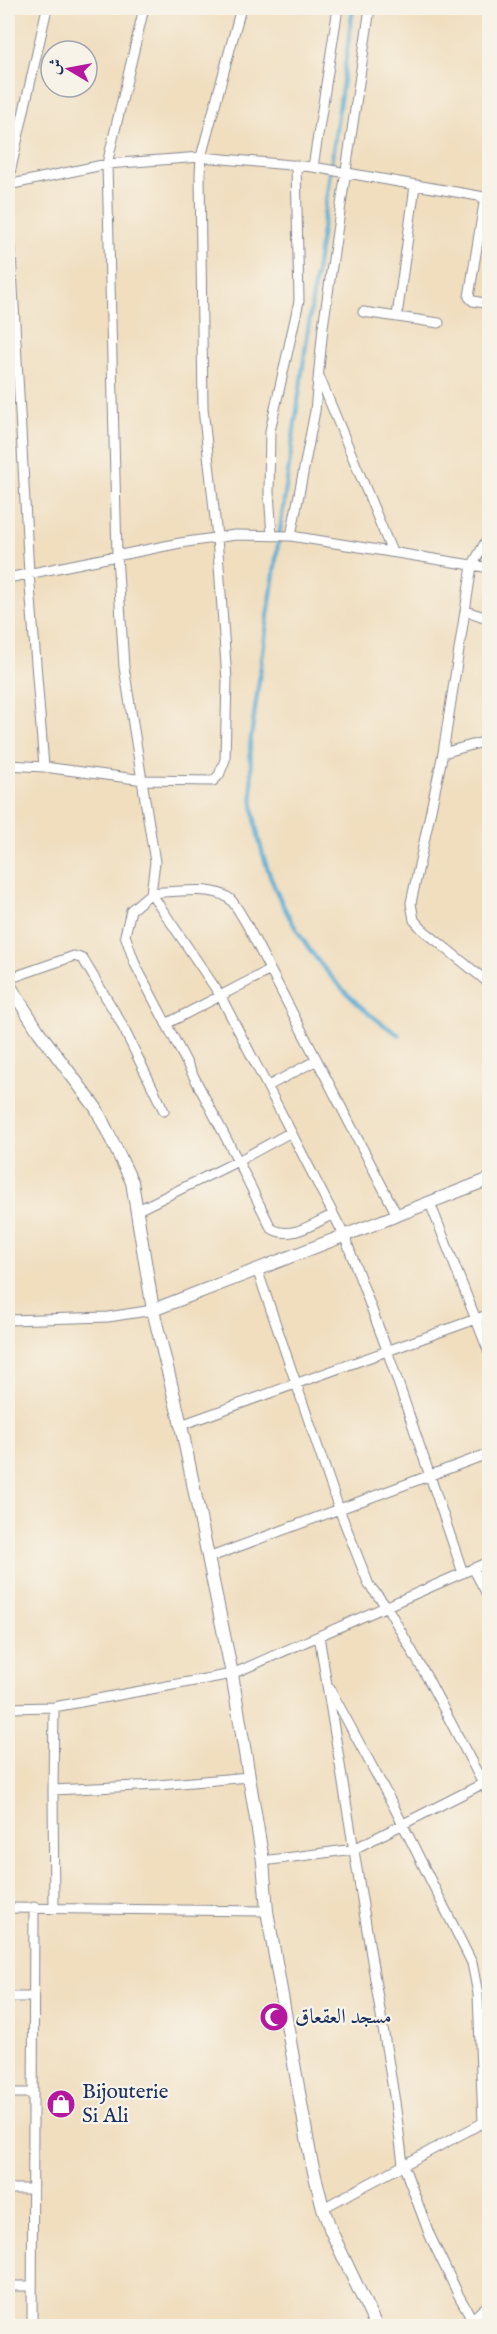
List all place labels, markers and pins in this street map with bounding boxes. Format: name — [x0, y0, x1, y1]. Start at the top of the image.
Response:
mosque icon: مسجد العقعاق — [258, 2001, 290, 2033]
place label: مسجد العقعاق — [295, 2004, 392, 2031]
place label: Bijouterie Si Ali — [82, 2079, 169, 2130]
shop icon: Bijouterie Si Ali — [45, 2088, 77, 2120]

